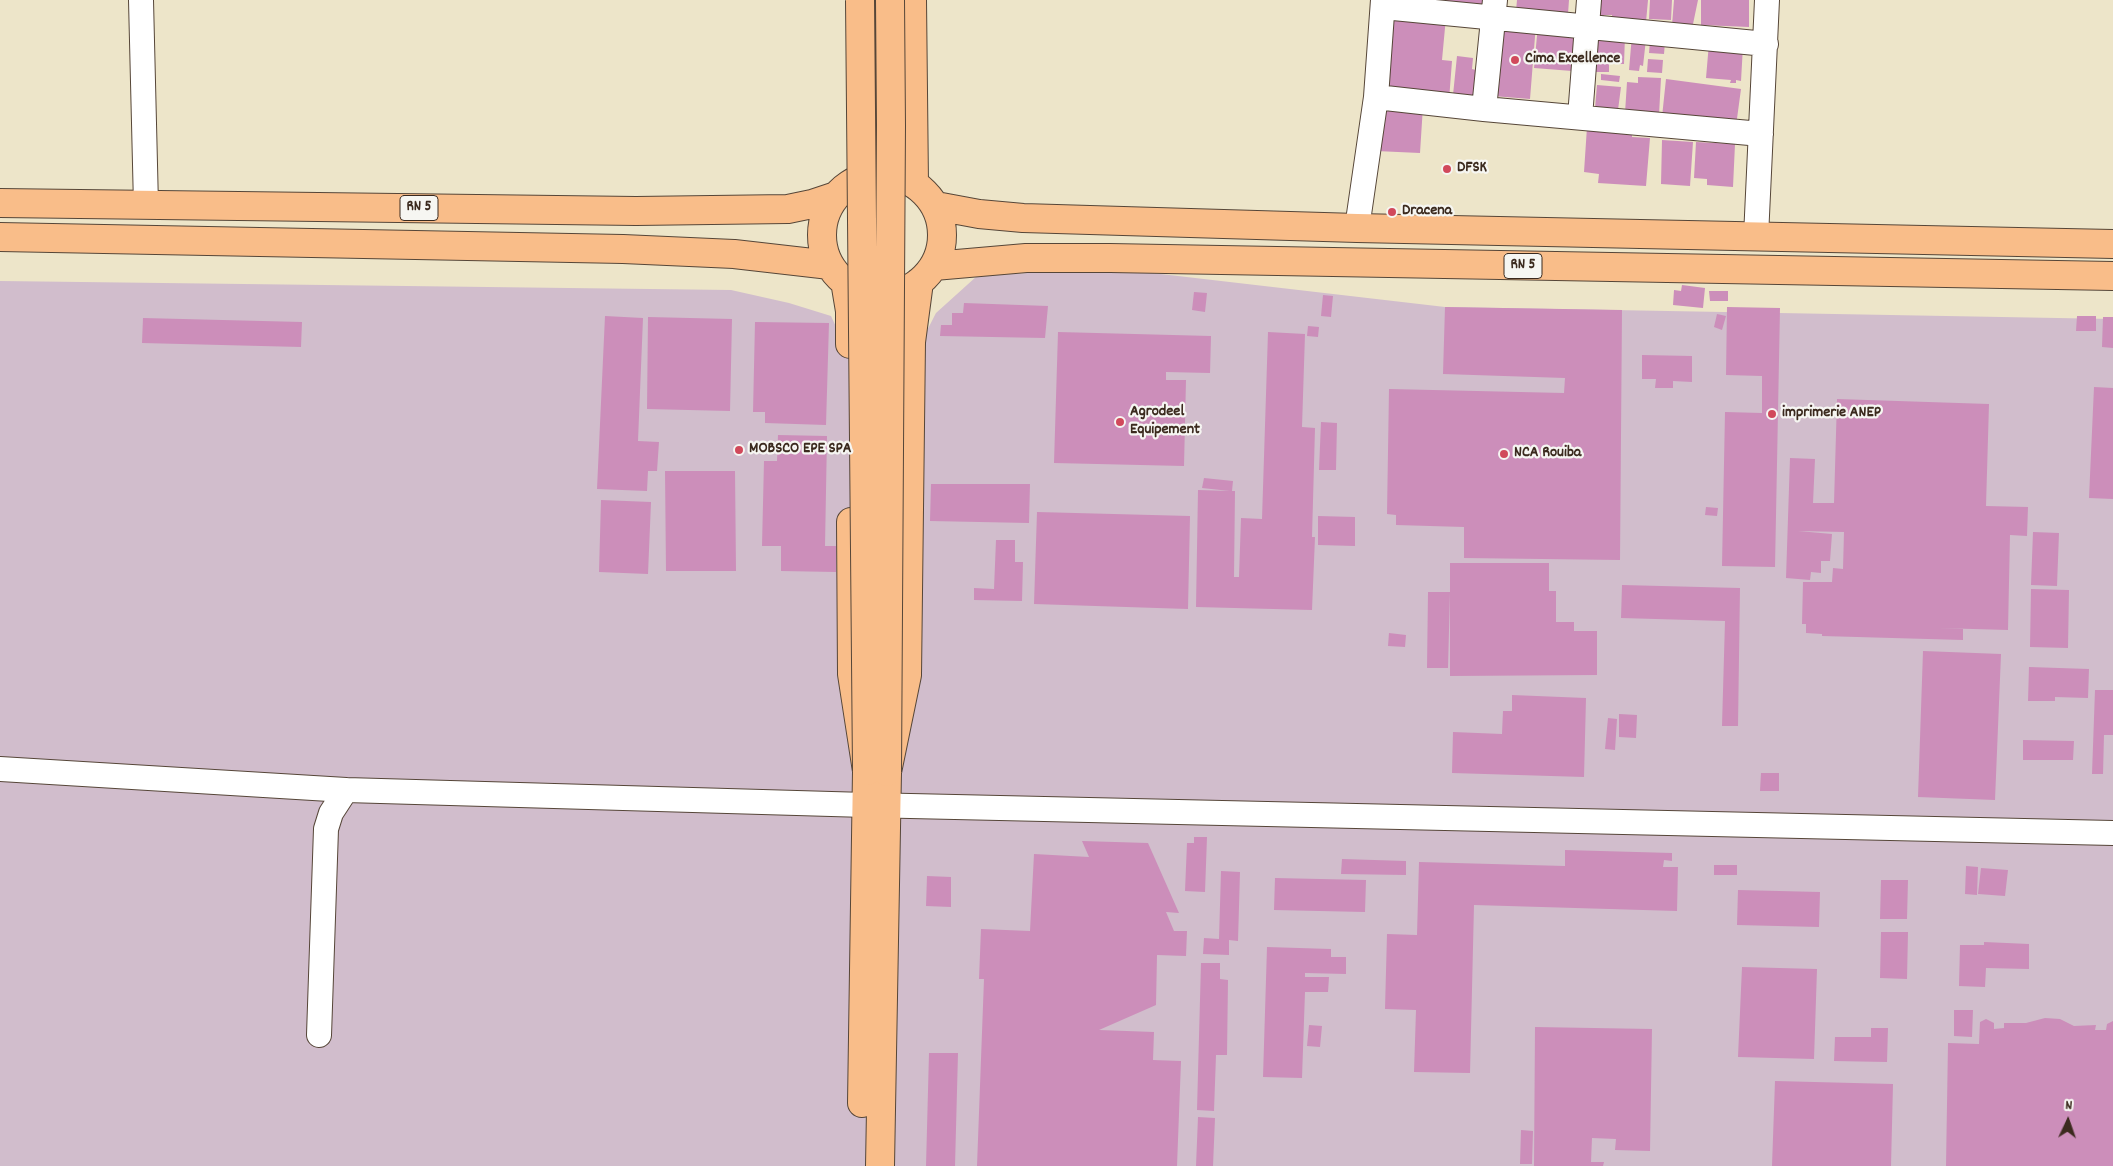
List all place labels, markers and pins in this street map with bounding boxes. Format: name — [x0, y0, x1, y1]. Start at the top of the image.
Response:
place label: Cima Excellence — [1525, 50, 1620, 70]
marker: Cima Excellence — [1509, 54, 1521, 66]
place label: DFSK — [1457, 159, 1487, 179]
marker: DFSK — [1441, 163, 1453, 175]
place label: Dracena — [1402, 202, 1452, 222]
marker: Dracena — [1386, 206, 1398, 218]
place label: Agrodeel Equipement — [1130, 403, 1200, 441]
place label: imprimerie ANEP — [1782, 404, 1881, 424]
marker: imprimerie ANEP — [1766, 408, 1778, 420]
marker: Agrodeel Equipement — [1114, 416, 1126, 428]
place label: MOBSCO EPE SPA — [749, 440, 851, 460]
marker: MOBSCO EPE SPA — [733, 444, 745, 456]
place label: NCA Rouiba — [1514, 444, 1581, 464]
marker: NCA Rouiba — [1498, 448, 1510, 460]

